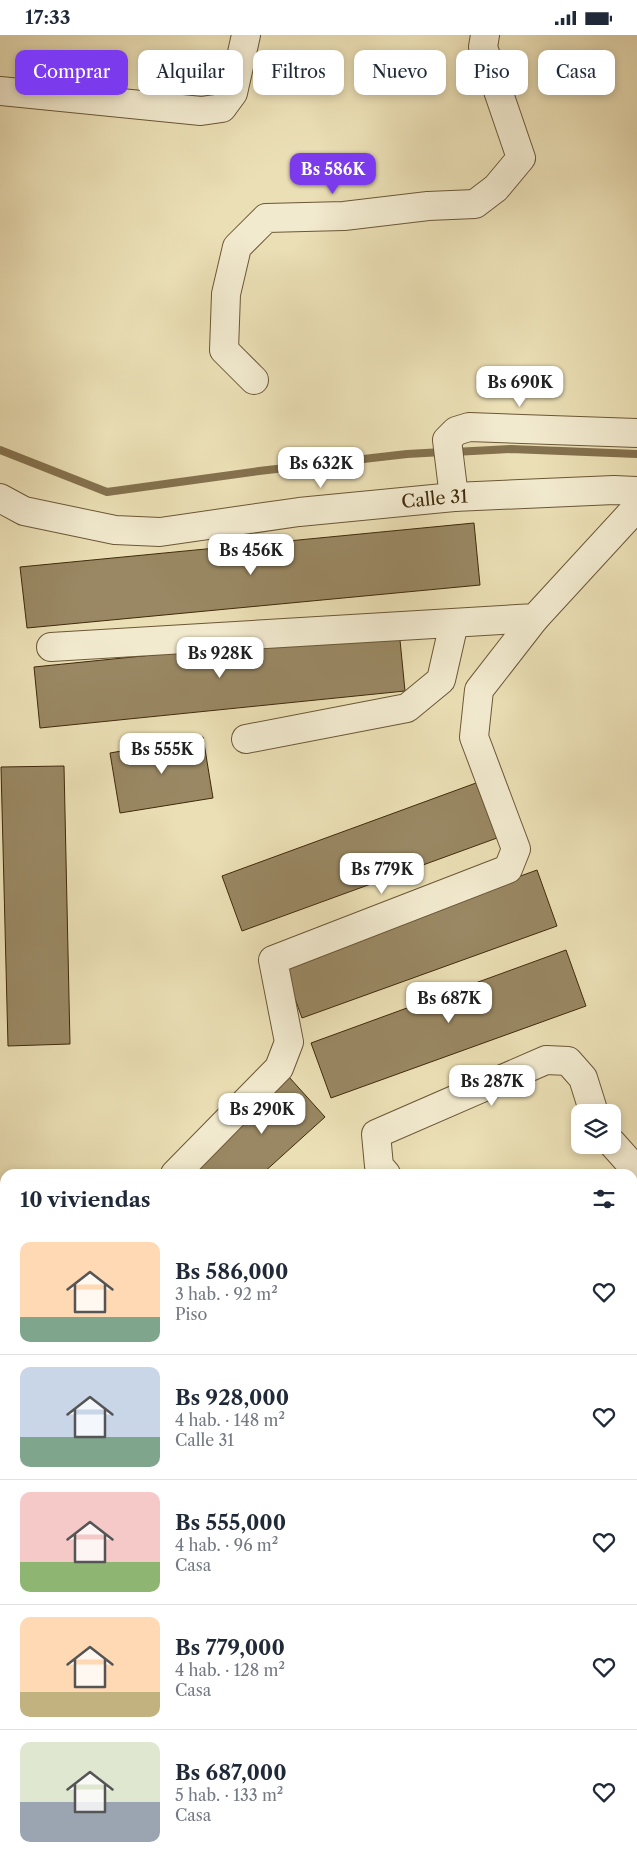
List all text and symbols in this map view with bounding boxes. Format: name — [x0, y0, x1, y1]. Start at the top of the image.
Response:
text: 17:33 — [25, 6, 71, 29]
chip: Comprar — [15, 50, 128, 95]
chip: Alquilar — [138, 50, 243, 95]
chip: Filtros — [253, 50, 344, 95]
chip: Nuevo — [354, 50, 446, 95]
chip: Piso — [456, 50, 528, 95]
chip: Casa — [538, 50, 615, 95]
pin: Bs 586K — [287, 153, 379, 195]
text: Bs 586K — [301, 159, 365, 179]
pin: Bs 690K — [474, 365, 566, 408]
text: Bs 690K — [487, 372, 553, 392]
pin: Bs 632K — [275, 447, 367, 489]
text: Bs 632K — [289, 453, 353, 473]
street label: Calle 31 — [400, 485, 469, 513]
pin: Bs 456K — [205, 533, 297, 576]
text: Bs 456K — [219, 540, 283, 560]
pin: Bs 928K — [174, 637, 266, 679]
text: Bs 928K — [188, 643, 252, 663]
pin: Bs 555K — [116, 733, 208, 775]
text: Bs 555K — [131, 739, 193, 759]
pin: Bs 779K — [336, 853, 428, 895]
text: Bs 779K — [351, 859, 413, 879]
pin: Bs 687K — [403, 981, 495, 1024]
text: Bs 687K — [417, 988, 481, 1008]
pin: Bs 287K — [446, 1065, 538, 1107]
text: Bs 287K — [460, 1071, 524, 1091]
pin: Bs 290K — [216, 1093, 308, 1135]
text: Bs 290K — [229, 1099, 295, 1119]
map controls — [571, 1104, 621, 1154]
button: layers — [571, 1104, 621, 1154]
icon: filters — [590, 1185, 618, 1213]
text: 10 viviendas — [20, 1187, 151, 1212]
text: Bs 586,000 — [175, 1259, 288, 1284]
icon: home — [60, 1262, 120, 1322]
icon: heart — [590, 1278, 618, 1306]
text: 3 hab. · 92 m² — [175, 1284, 278, 1304]
text: Piso — [175, 1304, 207, 1324]
text: Bs 928,000 — [175, 1385, 289, 1410]
icon: home — [60, 1387, 120, 1447]
icon: heart — [590, 1403, 618, 1431]
text: 4 hab. · 148 m² — [175, 1410, 285, 1430]
text: Calle 31 — [175, 1430, 234, 1450]
text: Bs 555,000 — [175, 1510, 286, 1535]
icon: home — [60, 1512, 120, 1572]
icon: heart — [590, 1528, 618, 1556]
text: 4 hab. · 96 m² — [175, 1535, 278, 1555]
text: Casa — [175, 1555, 211, 1575]
text: Bs 779,000 — [175, 1635, 285, 1660]
icon: home — [60, 1637, 120, 1697]
icon: heart — [590, 1653, 618, 1681]
text: 4 hab. · 128 m² — [175, 1660, 285, 1680]
text: Casa — [175, 1680, 211, 1700]
text: Bs 687,000 — [175, 1760, 287, 1785]
icon: home — [60, 1762, 120, 1822]
icon: heart — [590, 1778, 618, 1806]
text: 5 hab. · 133 m² — [175, 1785, 283, 1805]
text: Casa — [175, 1805, 211, 1825]

